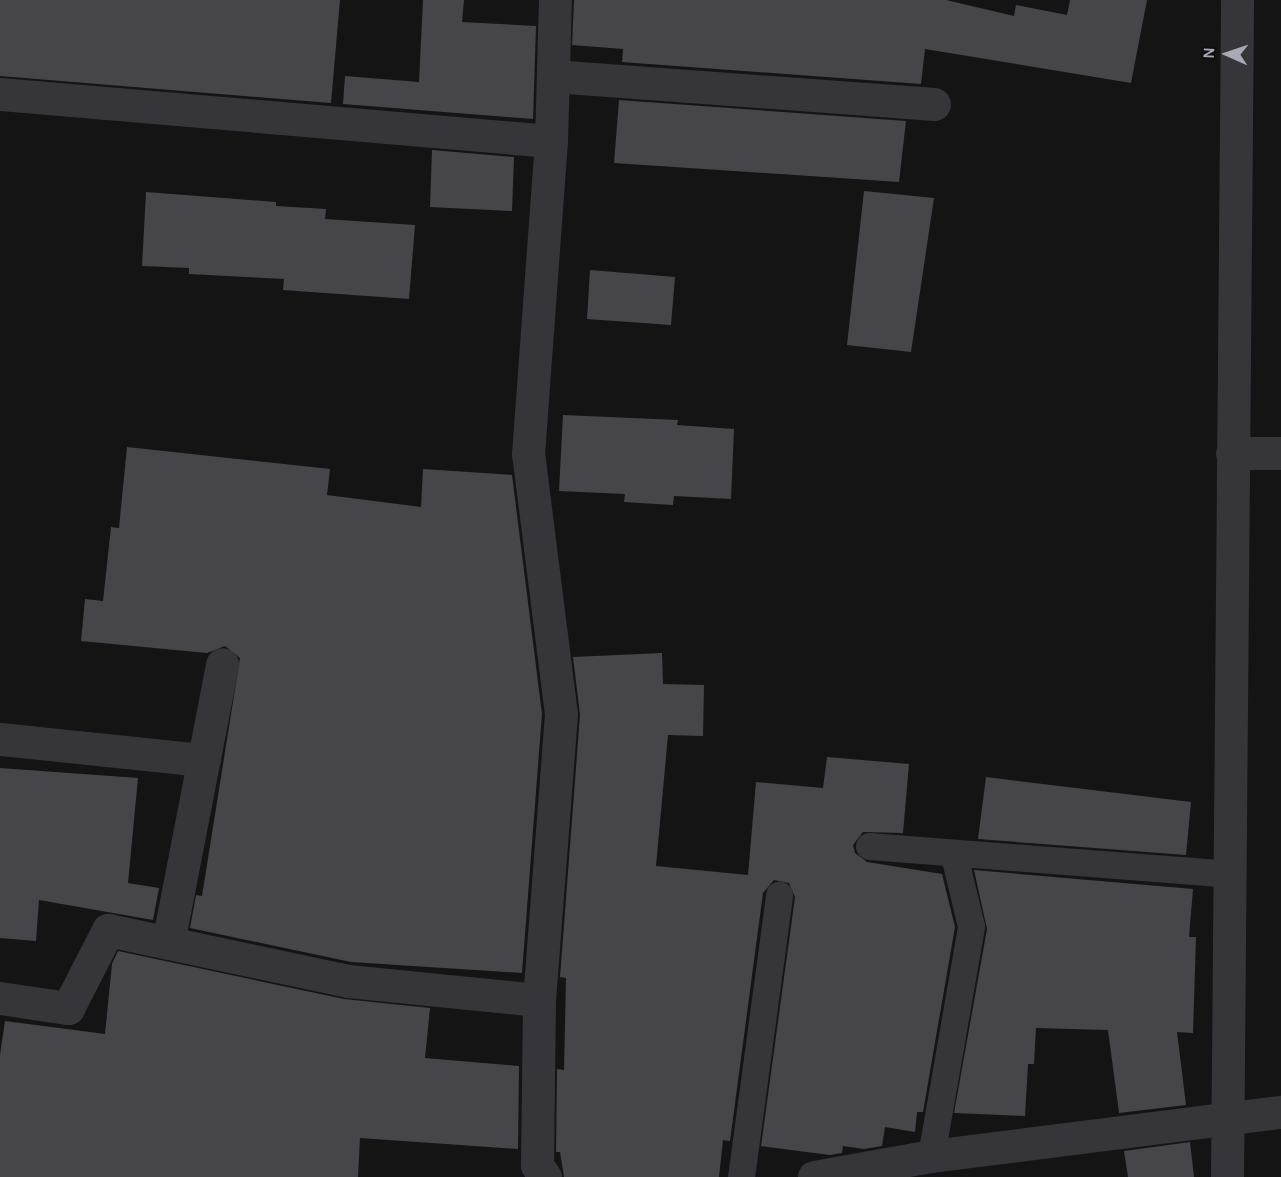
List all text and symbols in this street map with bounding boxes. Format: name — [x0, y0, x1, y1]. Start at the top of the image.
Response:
north arrow — [1197, 24, 1257, 84]
text: N — [1199, 47, 1218, 59]

